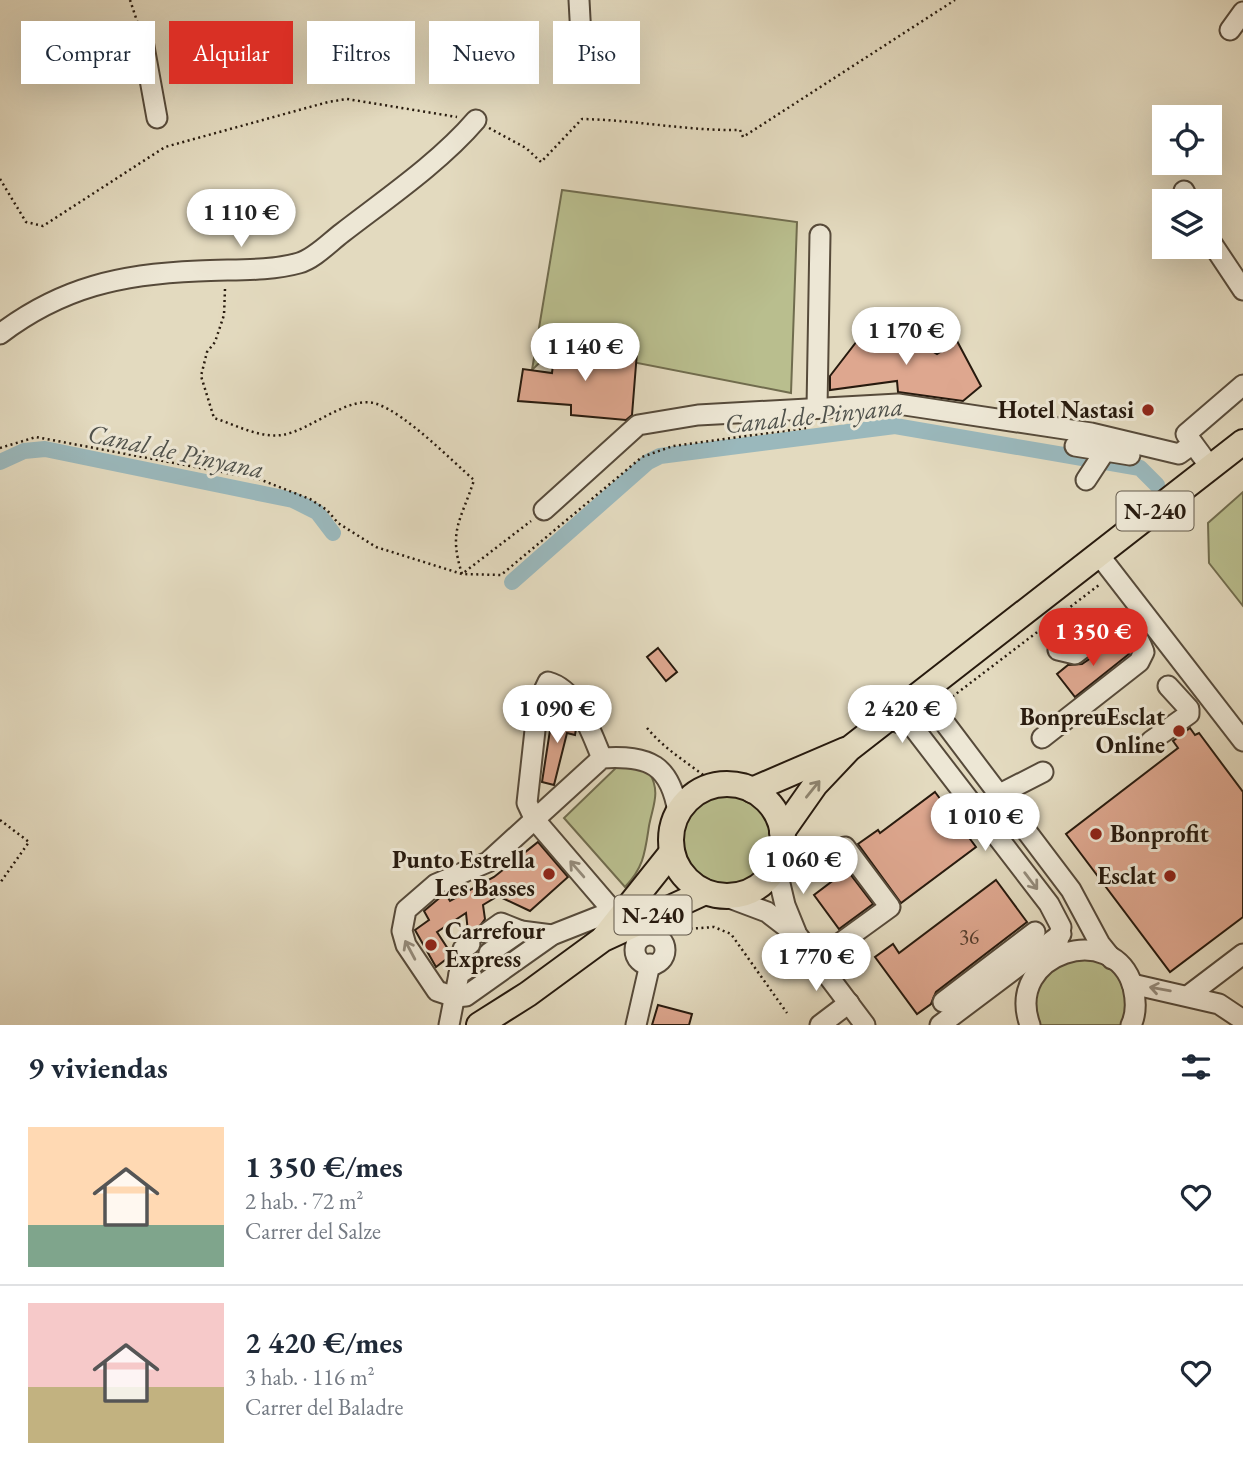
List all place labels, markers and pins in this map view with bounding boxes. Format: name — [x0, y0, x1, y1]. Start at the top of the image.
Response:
pin: 1 110 € — [176, 190, 306, 249]
pin: 1 170 € — [841, 308, 971, 367]
pin: 1 140 € — [520, 324, 650, 383]
place label: Hotel Nastasi — [998, 394, 1134, 425]
marker: Hotel Nastasi — [1140, 402, 1156, 418]
pin: 1 350 € — [1028, 608, 1158, 668]
pin: 1 090 € — [492, 686, 622, 745]
pin: 2 420 € — [837, 686, 967, 745]
place label: BonpreuEsclat Online — [1020, 701, 1165, 760]
marker: BonpreuEsclat Online — [1171, 723, 1187, 739]
pin: 1 010 € — [920, 794, 1050, 853]
place label: Bonprofit — [1110, 818, 1209, 849]
marker: Bonprofit — [1088, 826, 1104, 842]
pin: 1 060 € — [738, 836, 868, 896]
place label: Punto Estrella Les Basses — [392, 844, 535, 903]
place label: Esclat — [1098, 860, 1156, 891]
marker: Punto Estrella Les Basses — [541, 866, 557, 882]
marker: Esclat — [1162, 868, 1178, 884]
place label: Carrefour Express — [445, 915, 545, 974]
pin: 1 770 € — [751, 934, 881, 993]
marker: Carrefour Express — [423, 937, 439, 953]

